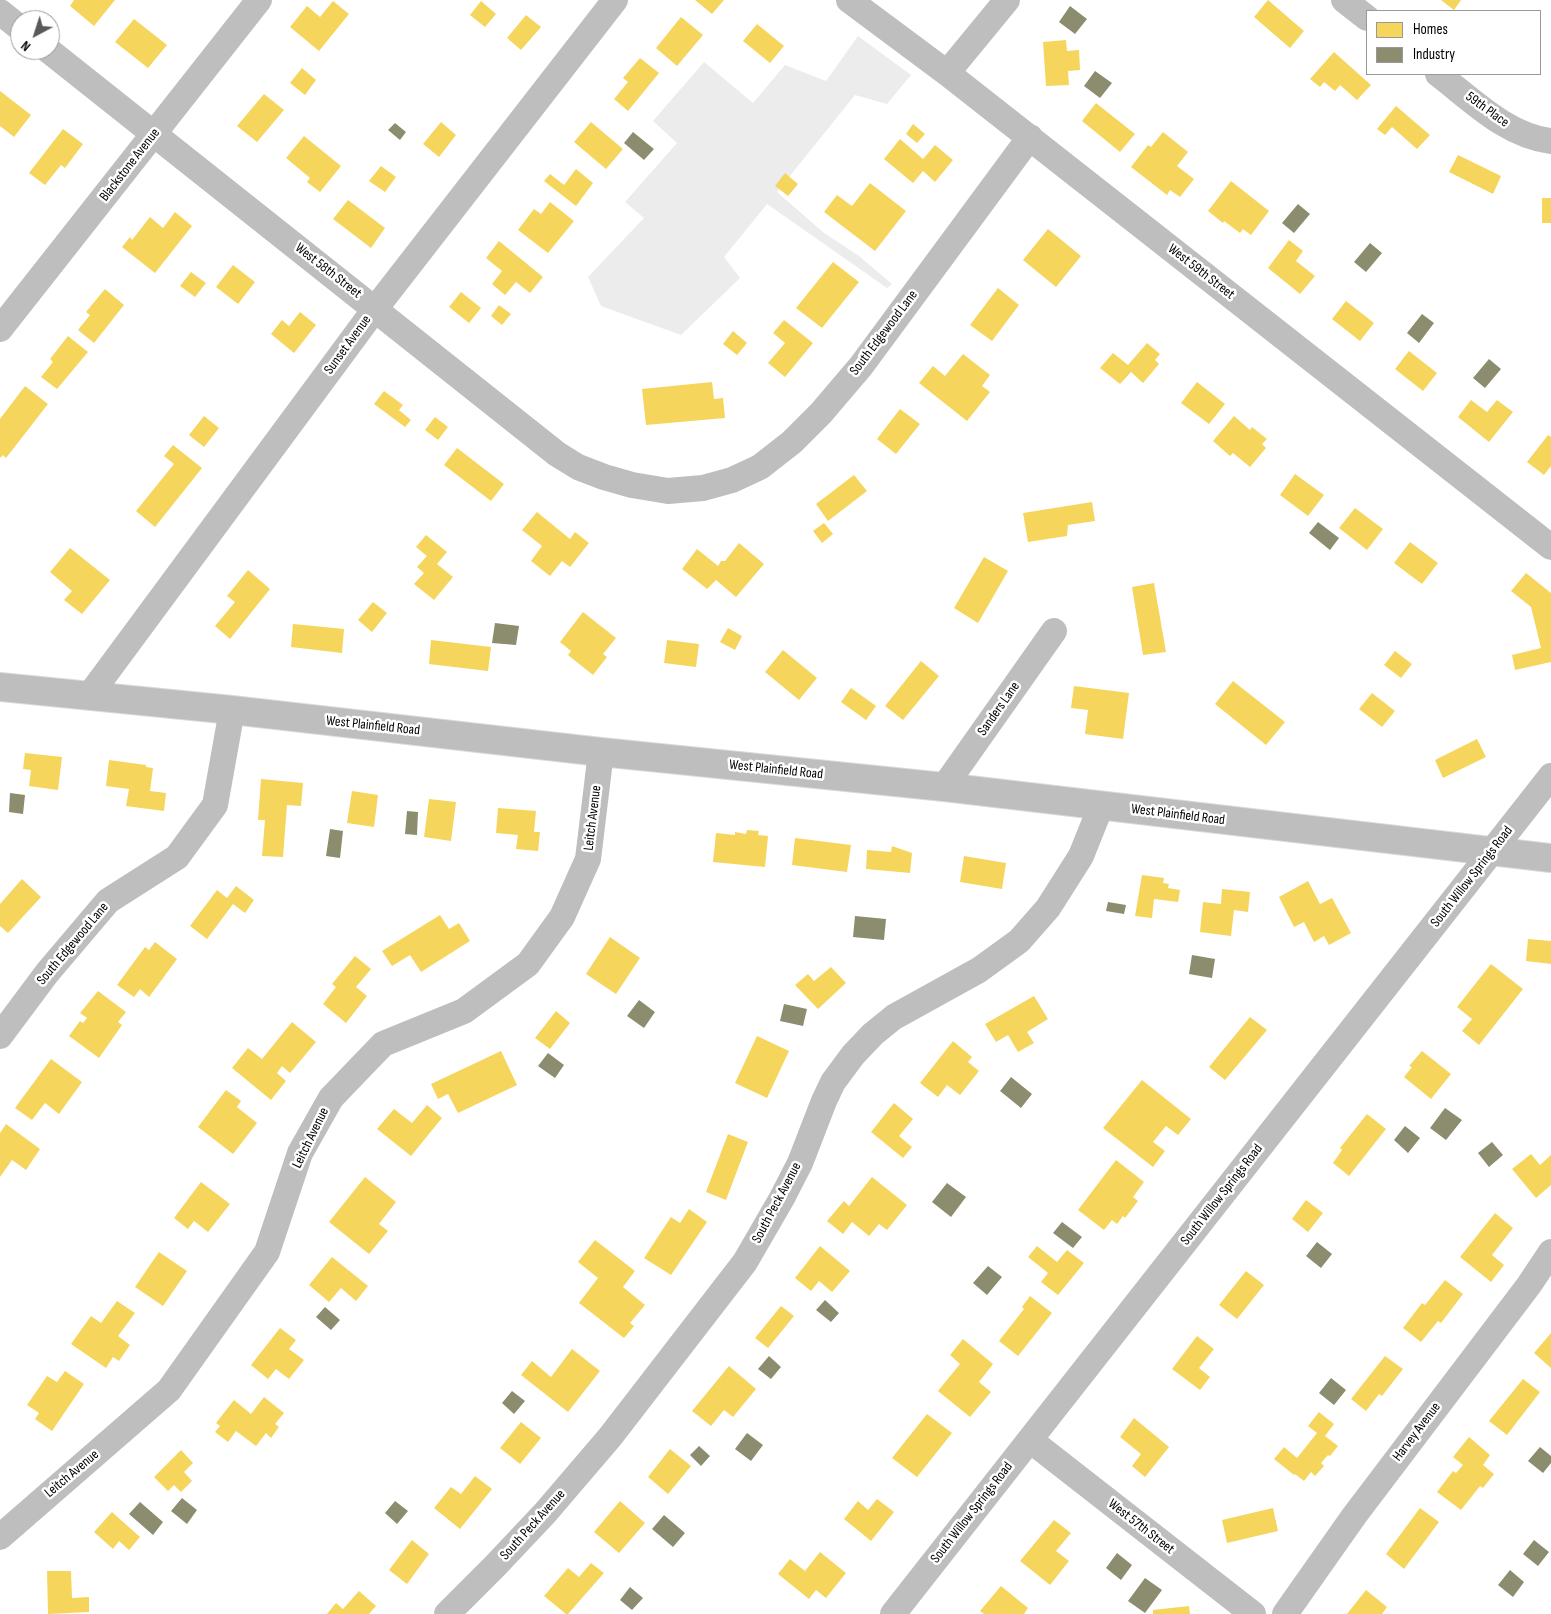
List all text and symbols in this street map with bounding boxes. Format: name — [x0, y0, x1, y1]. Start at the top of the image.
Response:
north arrow — [10, 10, 60, 60]
legend — [1366, 10, 1541, 75]
text: Homes — [1413, 20, 1448, 39]
text: N — [17, 37, 34, 55]
text: Industry — [1413, 45, 1455, 64]
street label: 59th Place — [1462, 89, 1512, 131]
street label: Blackstone Avenue — [96, 125, 164, 205]
street label: West 58th Street — [291, 240, 365, 302]
street label: West 59th Street — [1164, 241, 1238, 303]
street label: South Edgewood Lane — [846, 287, 922, 379]
street label: Sunset Avenue — [321, 312, 375, 378]
street label: Sanders Lane — [974, 679, 1024, 739]
street label: West Plainfield Road — [325, 713, 421, 739]
street label: West Plainfield Road — [728, 757, 824, 783]
street label: Leitch Avenue — [581, 784, 605, 852]
street label: West Plainfield Road — [1130, 801, 1226, 829]
street label: South Willow Springs Road — [1427, 823, 1517, 931]
street label: South Edgewood Lane — [34, 899, 112, 989]
street label: Leitch Avenue — [289, 1105, 333, 1171]
street label: South Willow Springs Road — [1177, 1141, 1267, 1249]
street label: South Peck Avenue — [749, 1160, 805, 1246]
street label: Harvey Avenue — [1389, 1399, 1445, 1465]
street label: Leitch Avenue — [42, 1447, 102, 1501]
street label: South Willow Springs Road — [927, 1459, 1017, 1567]
street label: South Peck Avenue — [497, 1486, 569, 1564]
street label: West 57th Street — [1105, 1496, 1177, 1558]

